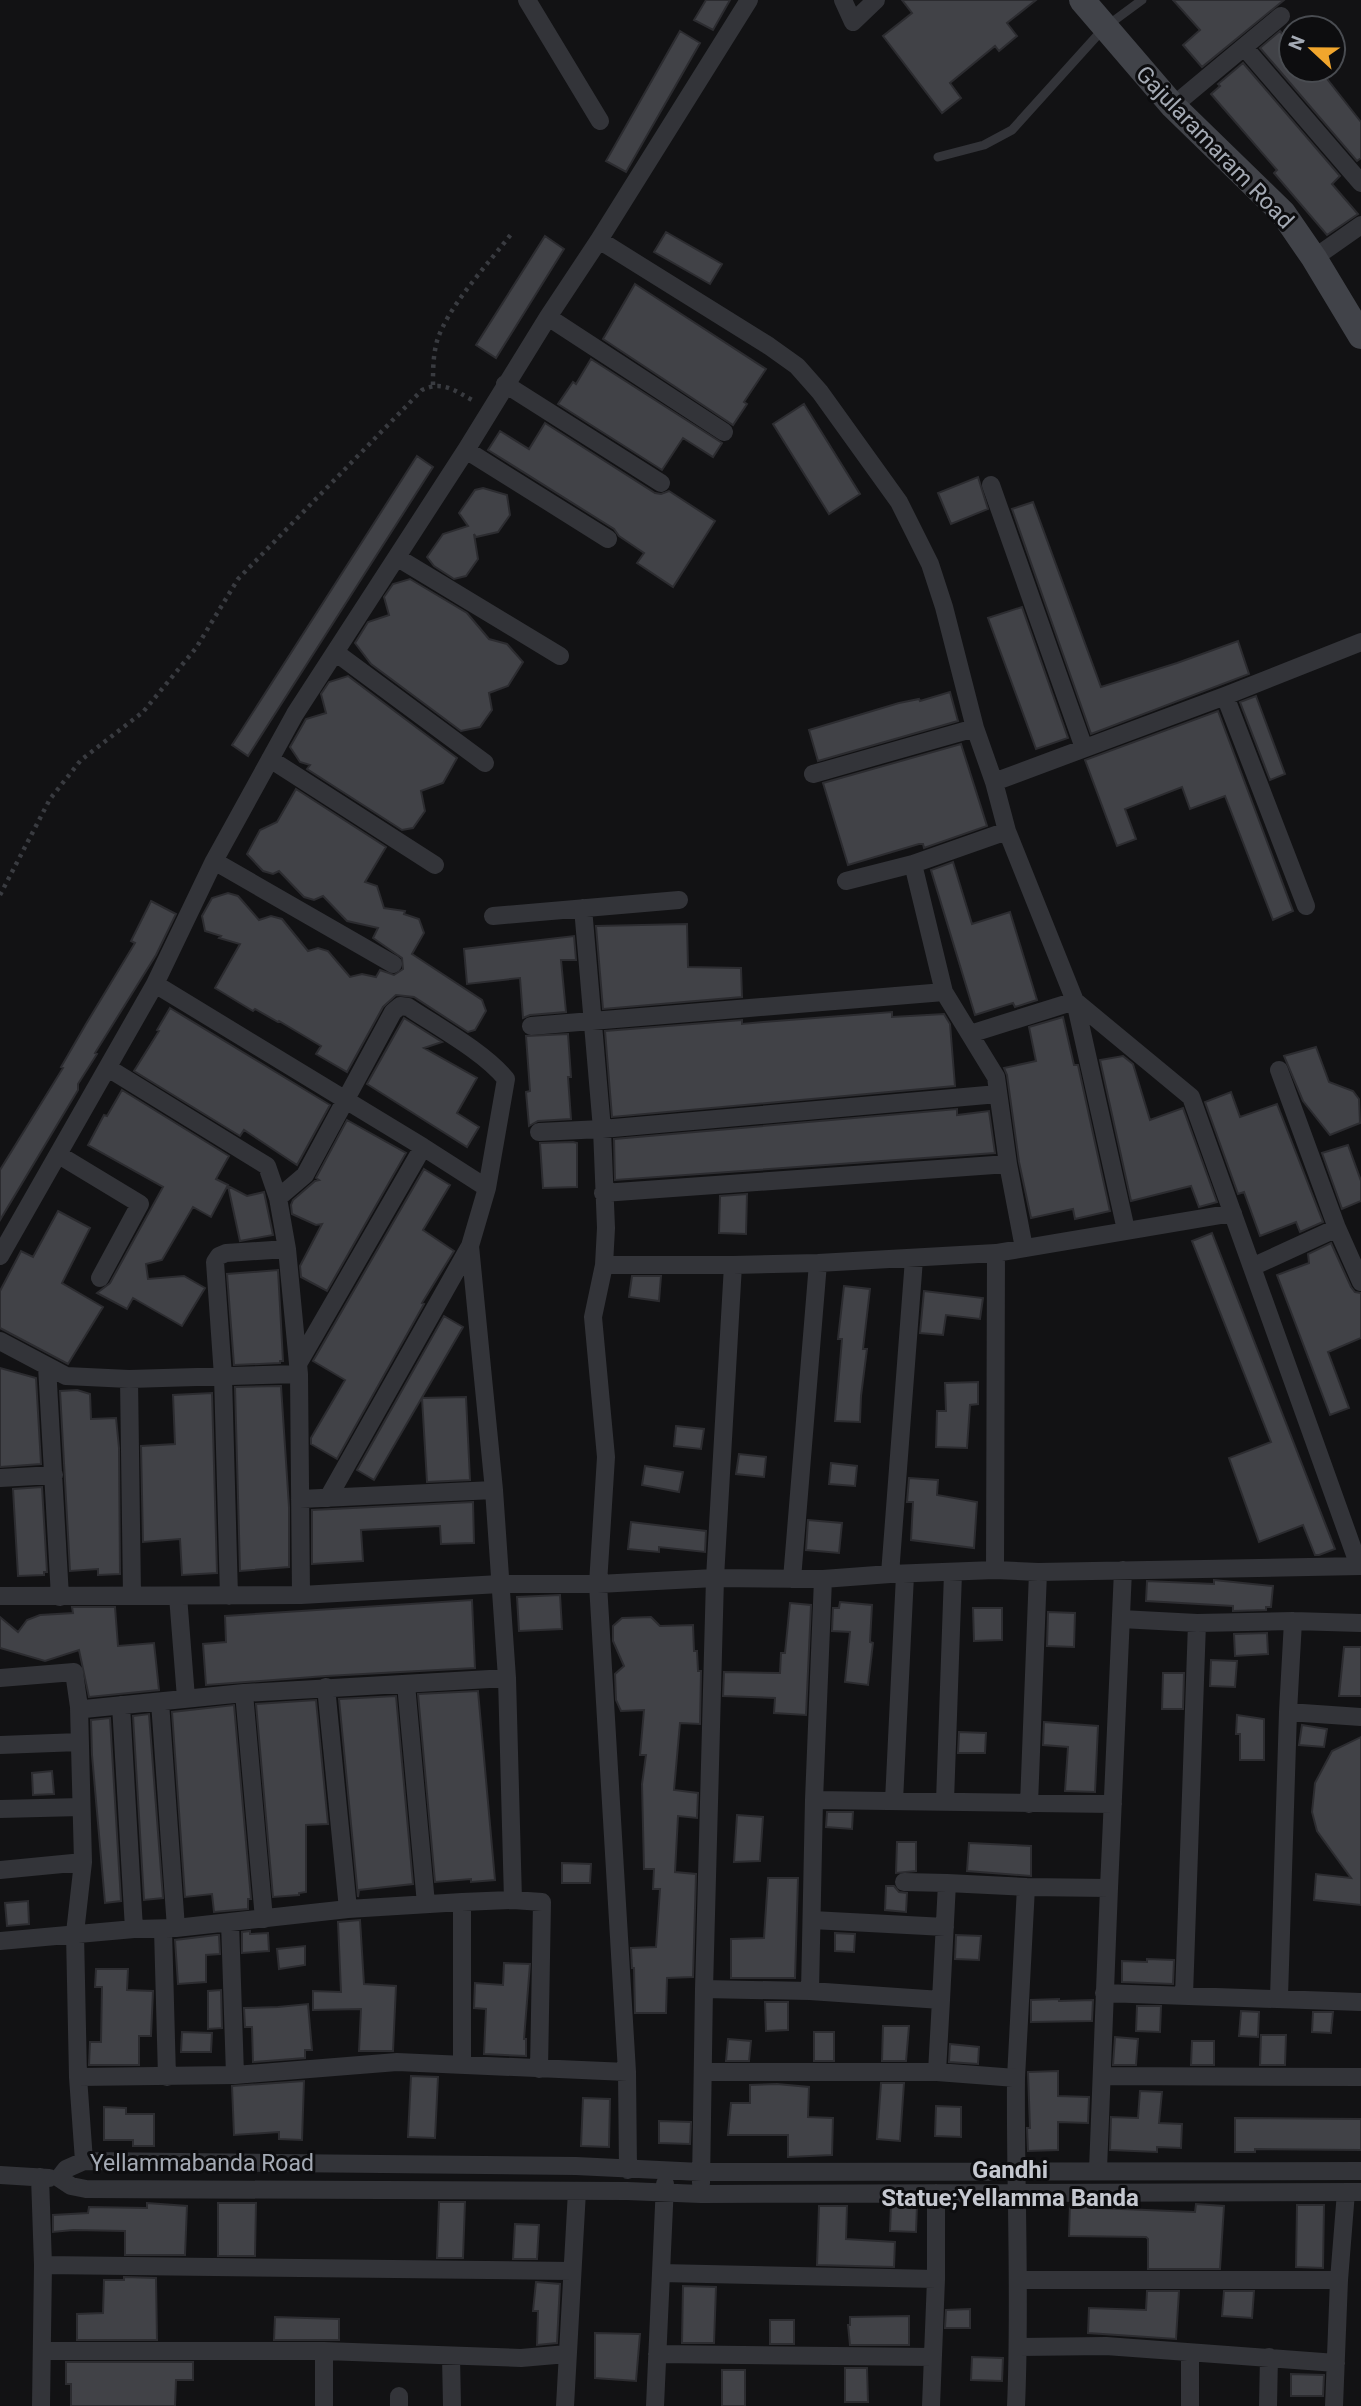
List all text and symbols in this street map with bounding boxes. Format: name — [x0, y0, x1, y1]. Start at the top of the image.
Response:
north arrow — [1277, 14, 1347, 84]
text: N — [1284, 32, 1310, 53]
street label: Gajularamaram Road — [1130, 60, 1299, 234]
street label: Yellammabanda Road — [90, 2150, 314, 2177]
district label: Gandhi Statue;Yellamma Banda — [881, 2156, 1139, 2212]

